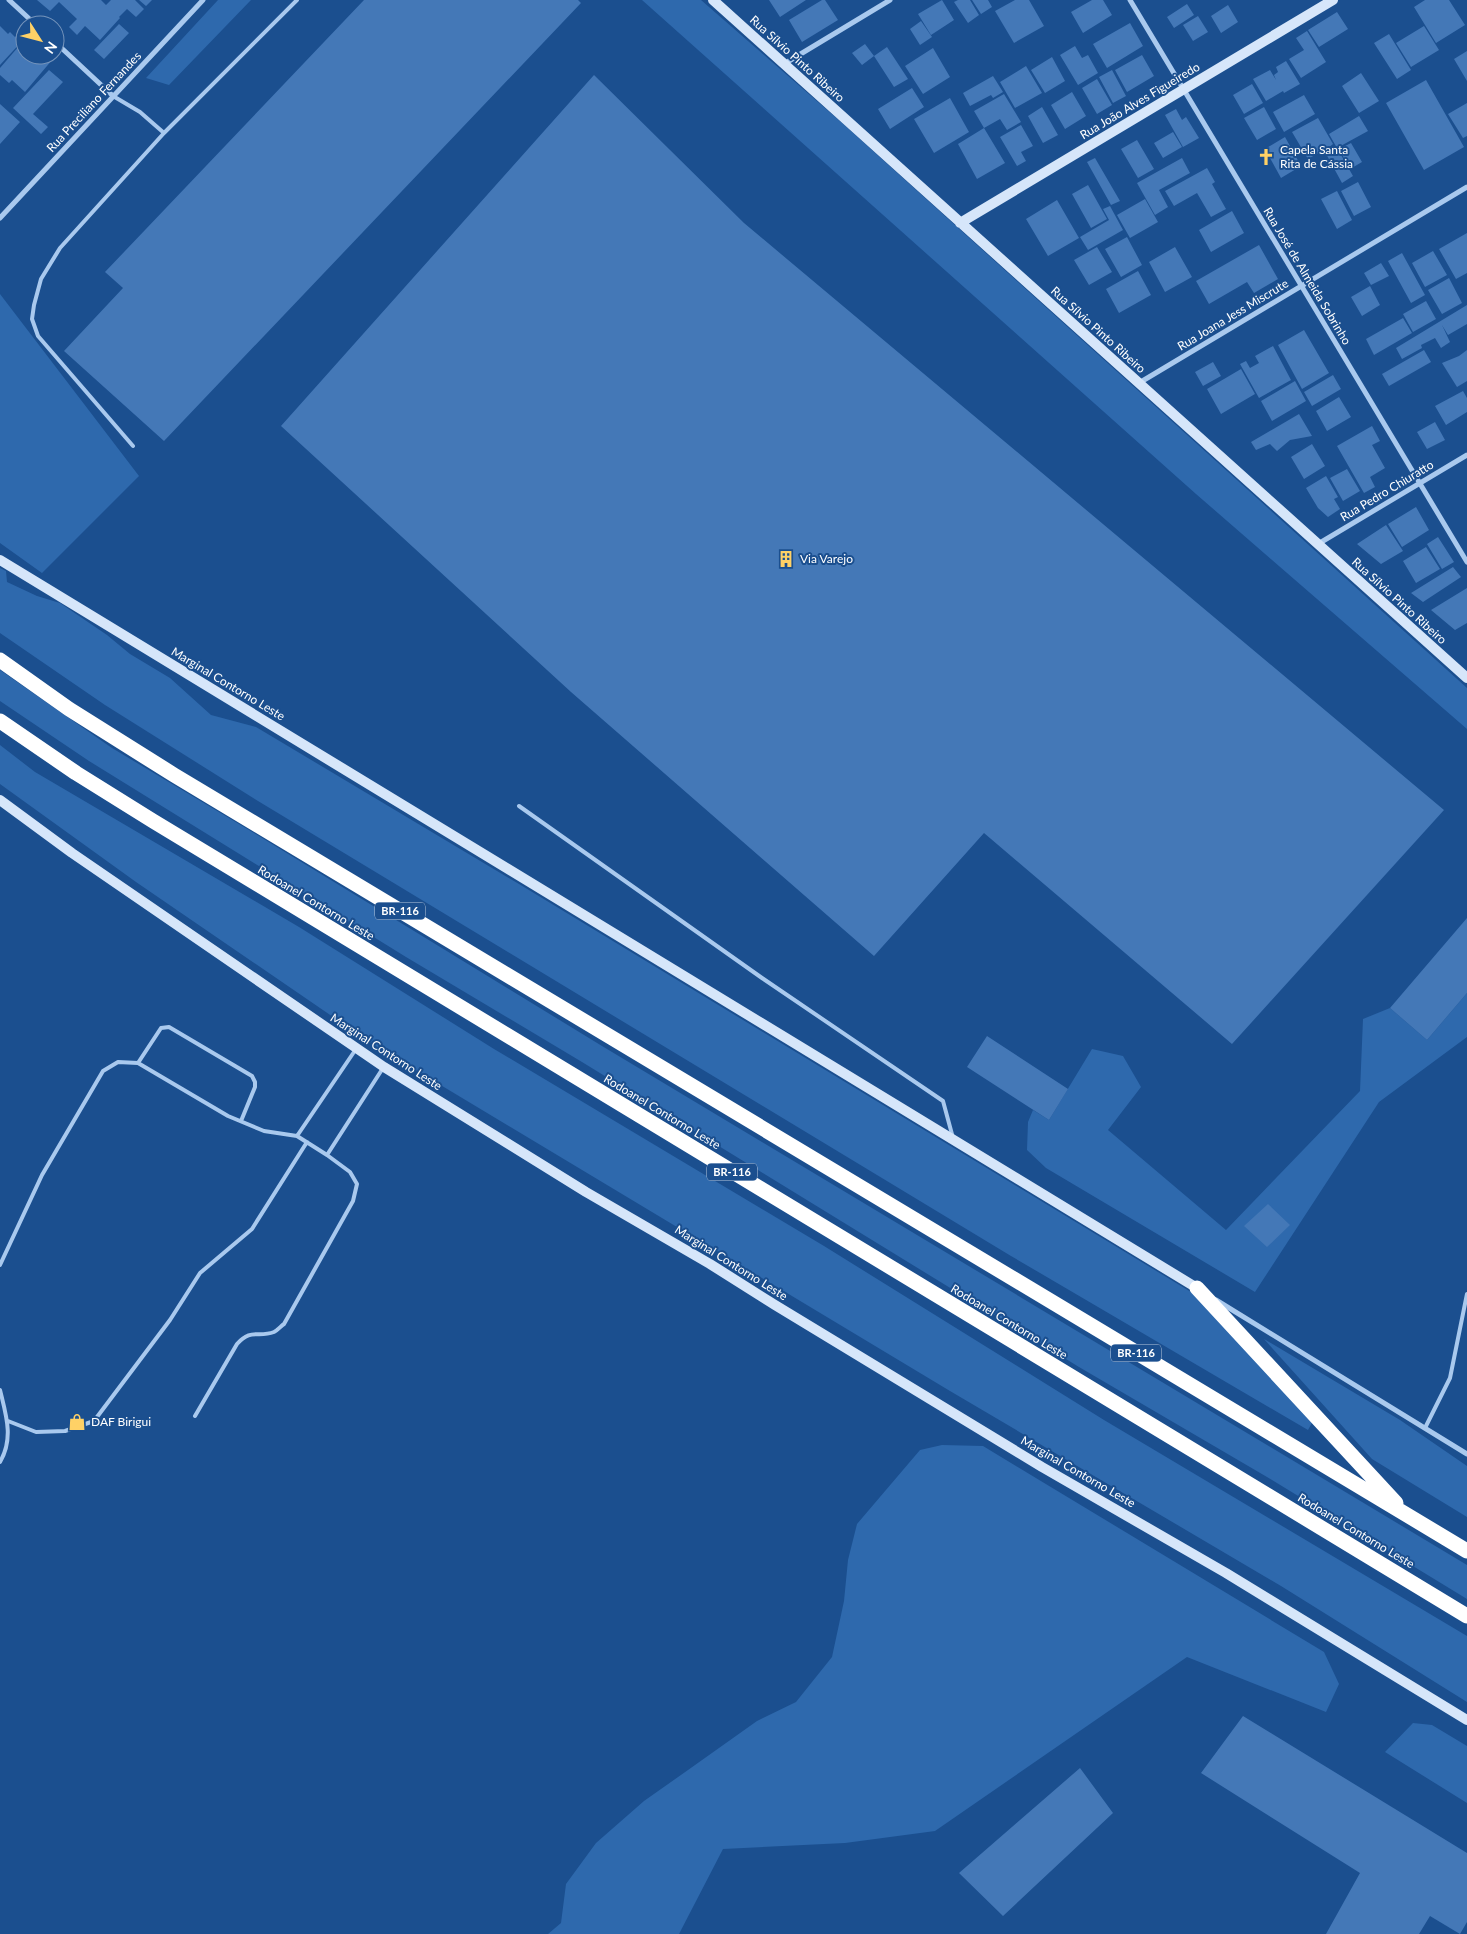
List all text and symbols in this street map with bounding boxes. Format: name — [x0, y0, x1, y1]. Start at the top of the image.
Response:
street label: Rua Sílvio Pinto Ribeiro — [747, 12, 848, 105]
north arrow — [15, 15, 65, 65]
text: N — [41, 39, 61, 57]
street label: Rua Preciliano Fernandes — [43, 48, 144, 155]
street label: Rua João Alves Figueiredo — [1077, 59, 1203, 142]
place label: Capela Santa Rita de Cássia — [1280, 142, 1353, 171]
church icon: Capela Santa Rita de Cássia — [1256, 147, 1276, 167]
street label: Rua José de Almeida Sobrinho — [1260, 204, 1355, 347]
street label: Rua Joana Jess Miscrute — [1175, 275, 1291, 354]
street label: Rua Sílvio Pinto Ribeiro — [1048, 283, 1149, 376]
street label: Rua Pedro Chiuratto — [1337, 457, 1436, 524]
building icon: Via Varejo — [776, 549, 796, 569]
place label: Via Varejo — [800, 551, 853, 566]
street label: Rua Sílvio Pinto Ribeiro — [1349, 554, 1450, 647]
street label: Marginal Contorno Leste — [169, 644, 288, 723]
street label: Rodoanel Contorno Leste — [255, 862, 377, 943]
road number: BR-116 — [375, 902, 425, 919]
street label: Marginal Contorno Leste — [328, 1010, 445, 1093]
street label: Rodoanel Contorno Leste — [601, 1071, 723, 1152]
road number: BR-116 — [707, 1164, 757, 1180]
street label: Marginal Contorno Leste — [672, 1222, 790, 1303]
street label: Rodoanel Contorno Leste — [948, 1281, 1070, 1362]
road number: BR-116 — [1111, 1345, 1161, 1362]
shop icon: DAF Birigui — [67, 1412, 87, 1432]
place label: DAF Birigui — [91, 1414, 151, 1429]
street label: Marginal Contorno Leste — [1018, 1433, 1138, 1511]
street label: Rodoanel Contorno Leste — [1295, 1490, 1417, 1571]

